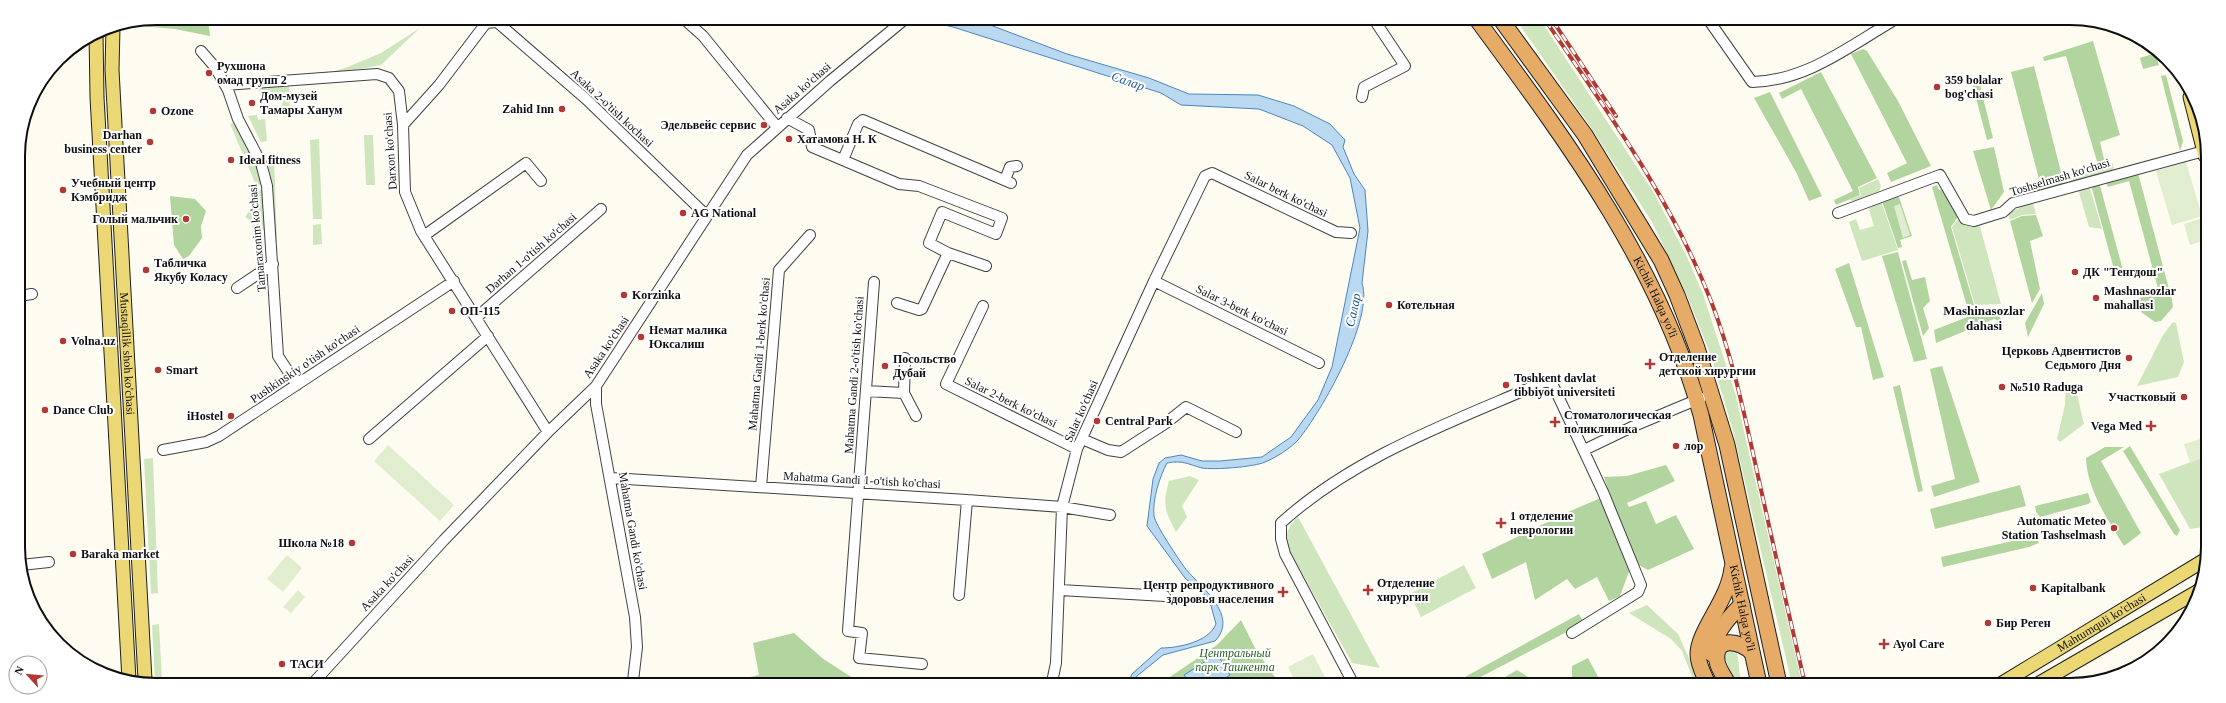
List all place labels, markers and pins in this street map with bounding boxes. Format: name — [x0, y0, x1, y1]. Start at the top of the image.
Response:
place label: Рухшона омад групп 2 — [217, 59, 287, 87]
marker: Рухшона омад групп 2 — [204, 68, 214, 78]
place label: 359 bolalar bog'chasi — [1945, 73, 2003, 101]
marker: 359 bolalar bog'chasi — [1932, 82, 1942, 92]
place label: Дом-музей Тамары Ханум — [260, 89, 342, 117]
marker: Дом-музей Тамары Ханум — [247, 98, 257, 108]
place label: Zahid Inn — [502, 102, 554, 116]
place label: Ozone — [161, 104, 194, 118]
marker: Zahid Inn — [557, 104, 567, 114]
marker: Ozone — [148, 106, 158, 116]
place label: Эдельвейс сервис — [660, 118, 757, 132]
marker: Эдельвейс сервис — [759, 120, 769, 130]
place label: Darhan business center — [64, 128, 143, 156]
place label: Хатамова Н. К — [797, 132, 877, 146]
marker: Хатамова Н. К — [784, 134, 794, 144]
marker: Darhan business center — [145, 137, 155, 147]
place label: Ideal fitness — [239, 153, 301, 167]
marker: Ideal fitness — [226, 155, 236, 165]
place label: Учебный центр Кэмбридж — [71, 176, 156, 204]
marker: Учебный центр Кэмбридж — [58, 185, 68, 195]
place label: AG National — [691, 206, 757, 220]
marker: AG National — [678, 208, 688, 218]
place label: Голый мальчик — [93, 212, 178, 226]
marker: Голый мальчик — [181, 214, 191, 224]
place label: Табличка Якубу Коласу — [154, 256, 228, 284]
marker: Табличка Якубу Коласу — [141, 265, 151, 275]
place label: ДК "Тенгдош" — [2083, 265, 2163, 279]
marker: ДК "Тенгдош" — [2070, 267, 2080, 277]
place label: Mashnasozlar mahallasi — [2104, 284, 2177, 312]
place label: Korzinka — [632, 288, 681, 302]
marker: Korzinka — [619, 290, 629, 300]
marker: Mashnasozlar mahallasi — [2091, 293, 2101, 303]
place label: Котельная — [1397, 298, 1455, 312]
marker: Котельная — [1384, 300, 1394, 310]
place label: ОП-115 — [460, 304, 500, 318]
marker: ОП-115 — [447, 306, 457, 316]
place label: Немат малика Юксалиш — [649, 323, 727, 351]
marker: Немат малика Юксалиш — [636, 332, 646, 342]
place label: Volna.uz — [71, 334, 116, 348]
marker: Volna.uz — [58, 336, 68, 346]
place label: Церковь Адвентистов Седьмого Дня — [2002, 344, 2122, 372]
place label: Отделение детской хирургии — [1659, 350, 1756, 378]
place label: Посольство Дубай — [893, 352, 956, 380]
marker: Церковь Адвентистов Седьмого Дня — [2124, 353, 2134, 363]
marker: Отделение детской хирургии — [1644, 358, 1656, 370]
marker: Посольство Дубай — [880, 361, 890, 371]
place label: Smart — [166, 363, 198, 377]
marker: Smart — [153, 365, 163, 375]
place label: Toshkent davlat tibbiyot universiteti — [1514, 371, 1616, 399]
marker: Toshkent davlat tibbiyot universiteti — [1501, 380, 1511, 390]
place label: №510 Raduga — [2010, 380, 2083, 394]
marker: №510 Raduga — [1997, 382, 2007, 392]
place label: Участковый — [2108, 390, 2176, 404]
marker: Участковый — [2179, 392, 2189, 402]
place label: Dance Club — [53, 403, 114, 417]
marker: Dance Club — [40, 405, 50, 415]
place label: Стоматологическая поликлиника — [1564, 408, 1672, 436]
place label: iHostel — [187, 409, 224, 423]
marker: iHostel — [226, 411, 236, 421]
place label: Central Park — [1105, 414, 1173, 428]
marker: Central Park — [1092, 416, 1102, 426]
marker: Стоматологическая поликлиника — [1549, 416, 1561, 428]
place label: Vega Med — [2091, 419, 2142, 433]
marker: Vega Med — [2145, 420, 2157, 432]
place label: лор — [1684, 439, 1704, 453]
marker: лор — [1671, 441, 1681, 451]
place label: 1 отделение неврологии — [1510, 509, 1574, 537]
place label: Automatic Meteo Station Tashselmash — [2002, 514, 2106, 542]
marker: 1 отделение неврологии — [1495, 517, 1507, 529]
marker: Automatic Meteo Station Tashselmash — [2109, 523, 2119, 533]
place label: Школа №18 — [278, 536, 344, 550]
marker: Школа №18 — [347, 538, 357, 548]
place label: Baraka market — [81, 547, 159, 561]
marker: Baraka market — [68, 549, 78, 559]
place label: Отделение хирургии — [1377, 576, 1435, 604]
place label: Центр репродуктивного здоровья населения — [1143, 578, 1275, 606]
place label: Kapitalbank — [2041, 581, 2106, 595]
marker: Kapitalbank — [2028, 583, 2038, 593]
marker: Отделение хирургии — [1362, 584, 1374, 596]
marker: Центр репродуктивного здоровья населения — [1277, 586, 1289, 598]
place label: Бир Реген — [1996, 616, 2051, 630]
marker: Бир Реген — [1983, 618, 1993, 628]
place label: Ayol Care — [1893, 637, 1945, 651]
marker: Ayol Care — [1878, 638, 1890, 650]
place label: ТАСИ — [290, 657, 324, 671]
marker: ТАСИ — [277, 659, 287, 669]

